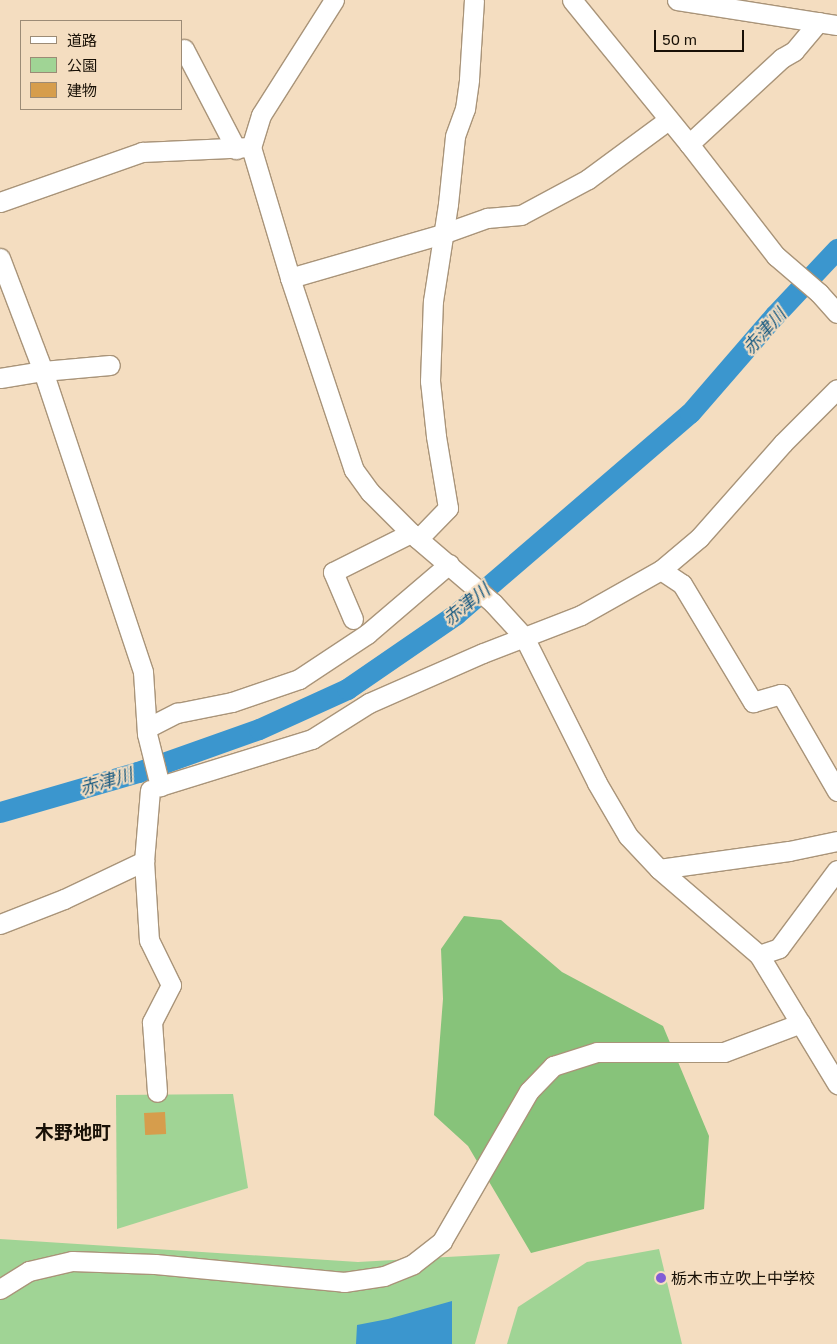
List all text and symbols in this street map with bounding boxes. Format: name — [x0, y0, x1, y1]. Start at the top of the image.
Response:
legend — [20, 20, 182, 110]
scale bar — [657, 20, 747, 52]
text: 50 m — [662, 30, 697, 48]
text: 道路 — [67, 31, 97, 49]
text: 公園 — [67, 56, 97, 74]
text: 建物 — [67, 81, 97, 99]
water label: 赤津川 — [738, 304, 790, 358]
water label: 赤津川 — [438, 579, 494, 629]
water label: 赤津川 — [77, 763, 135, 799]
district label: 木野地町 — [35, 1121, 111, 1143]
place label: 栃木市立吹上中学校 — [671, 1268, 815, 1288]
marker: 栃木市立吹上中学校 — [655, 1272, 667, 1284]

